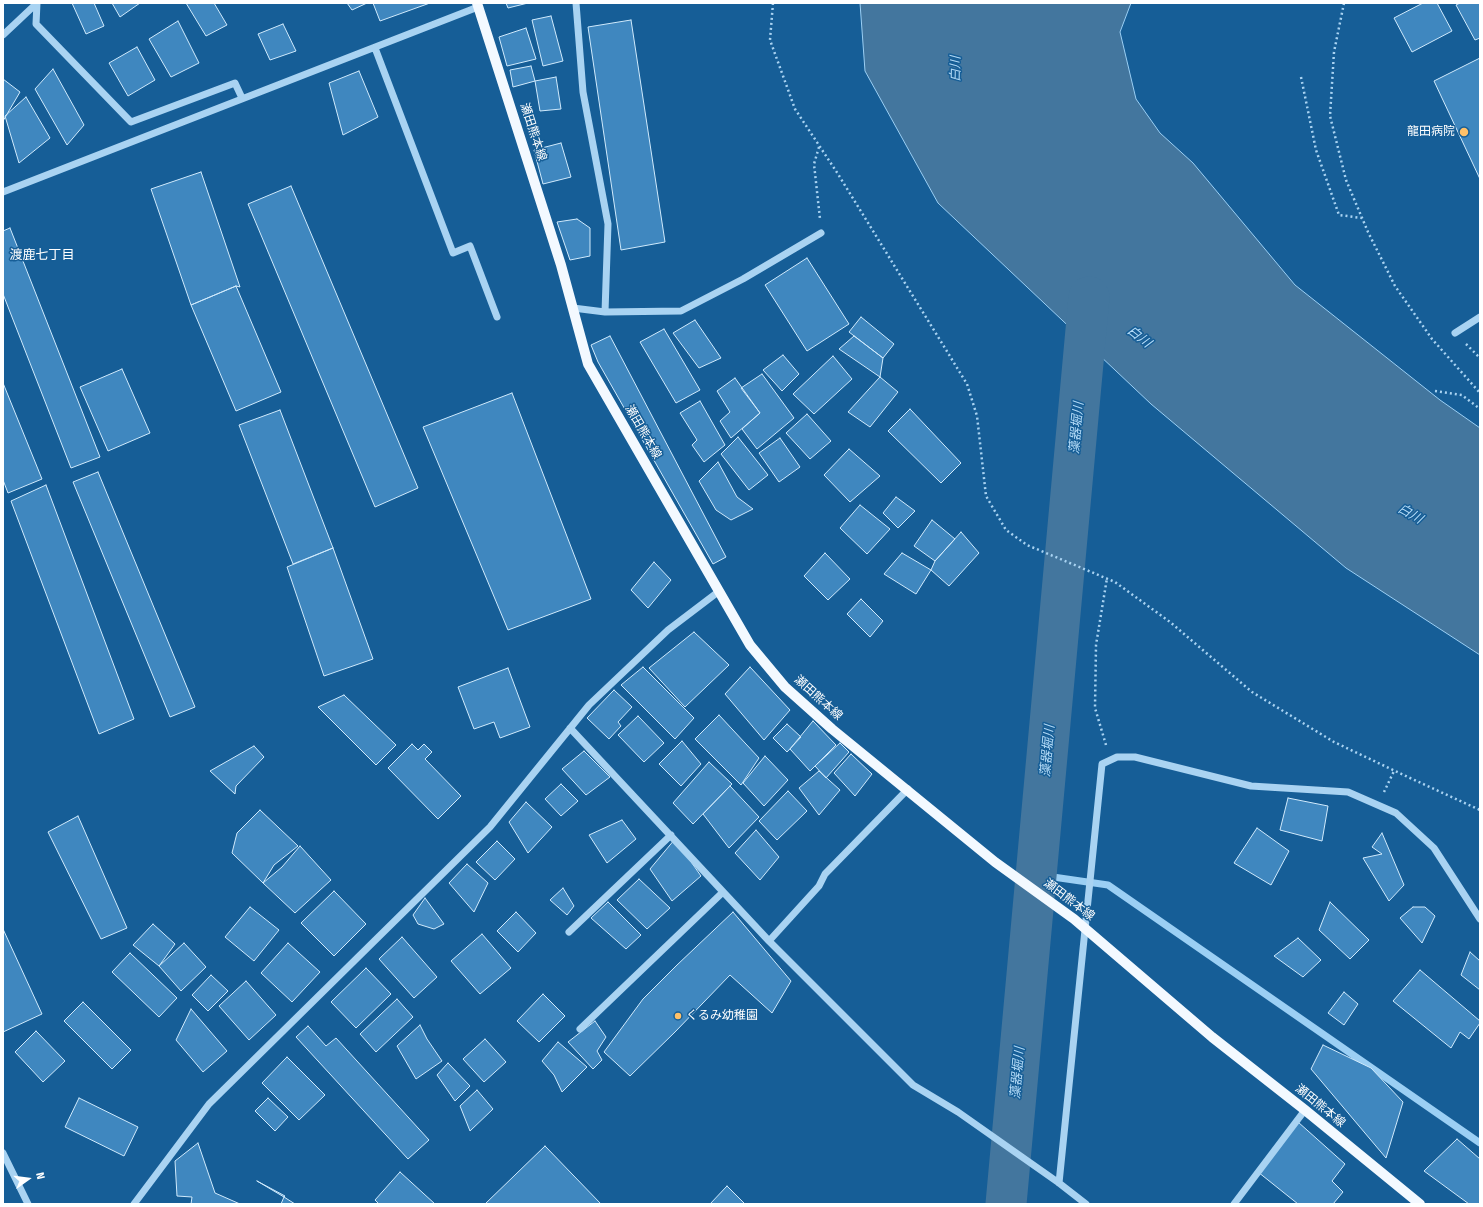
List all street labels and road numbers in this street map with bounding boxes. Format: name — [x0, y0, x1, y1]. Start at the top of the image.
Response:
street label: 瀬田熊本線 — [517, 101, 549, 163]
street label: 瀬田熊本線 — [622, 402, 664, 462]
street label: 瀬田熊本線 — [791, 673, 845, 723]
street label: 瀬田熊本線 — [1041, 876, 1097, 924]
street label: 瀬田熊本線 — [1292, 1082, 1348, 1130]

